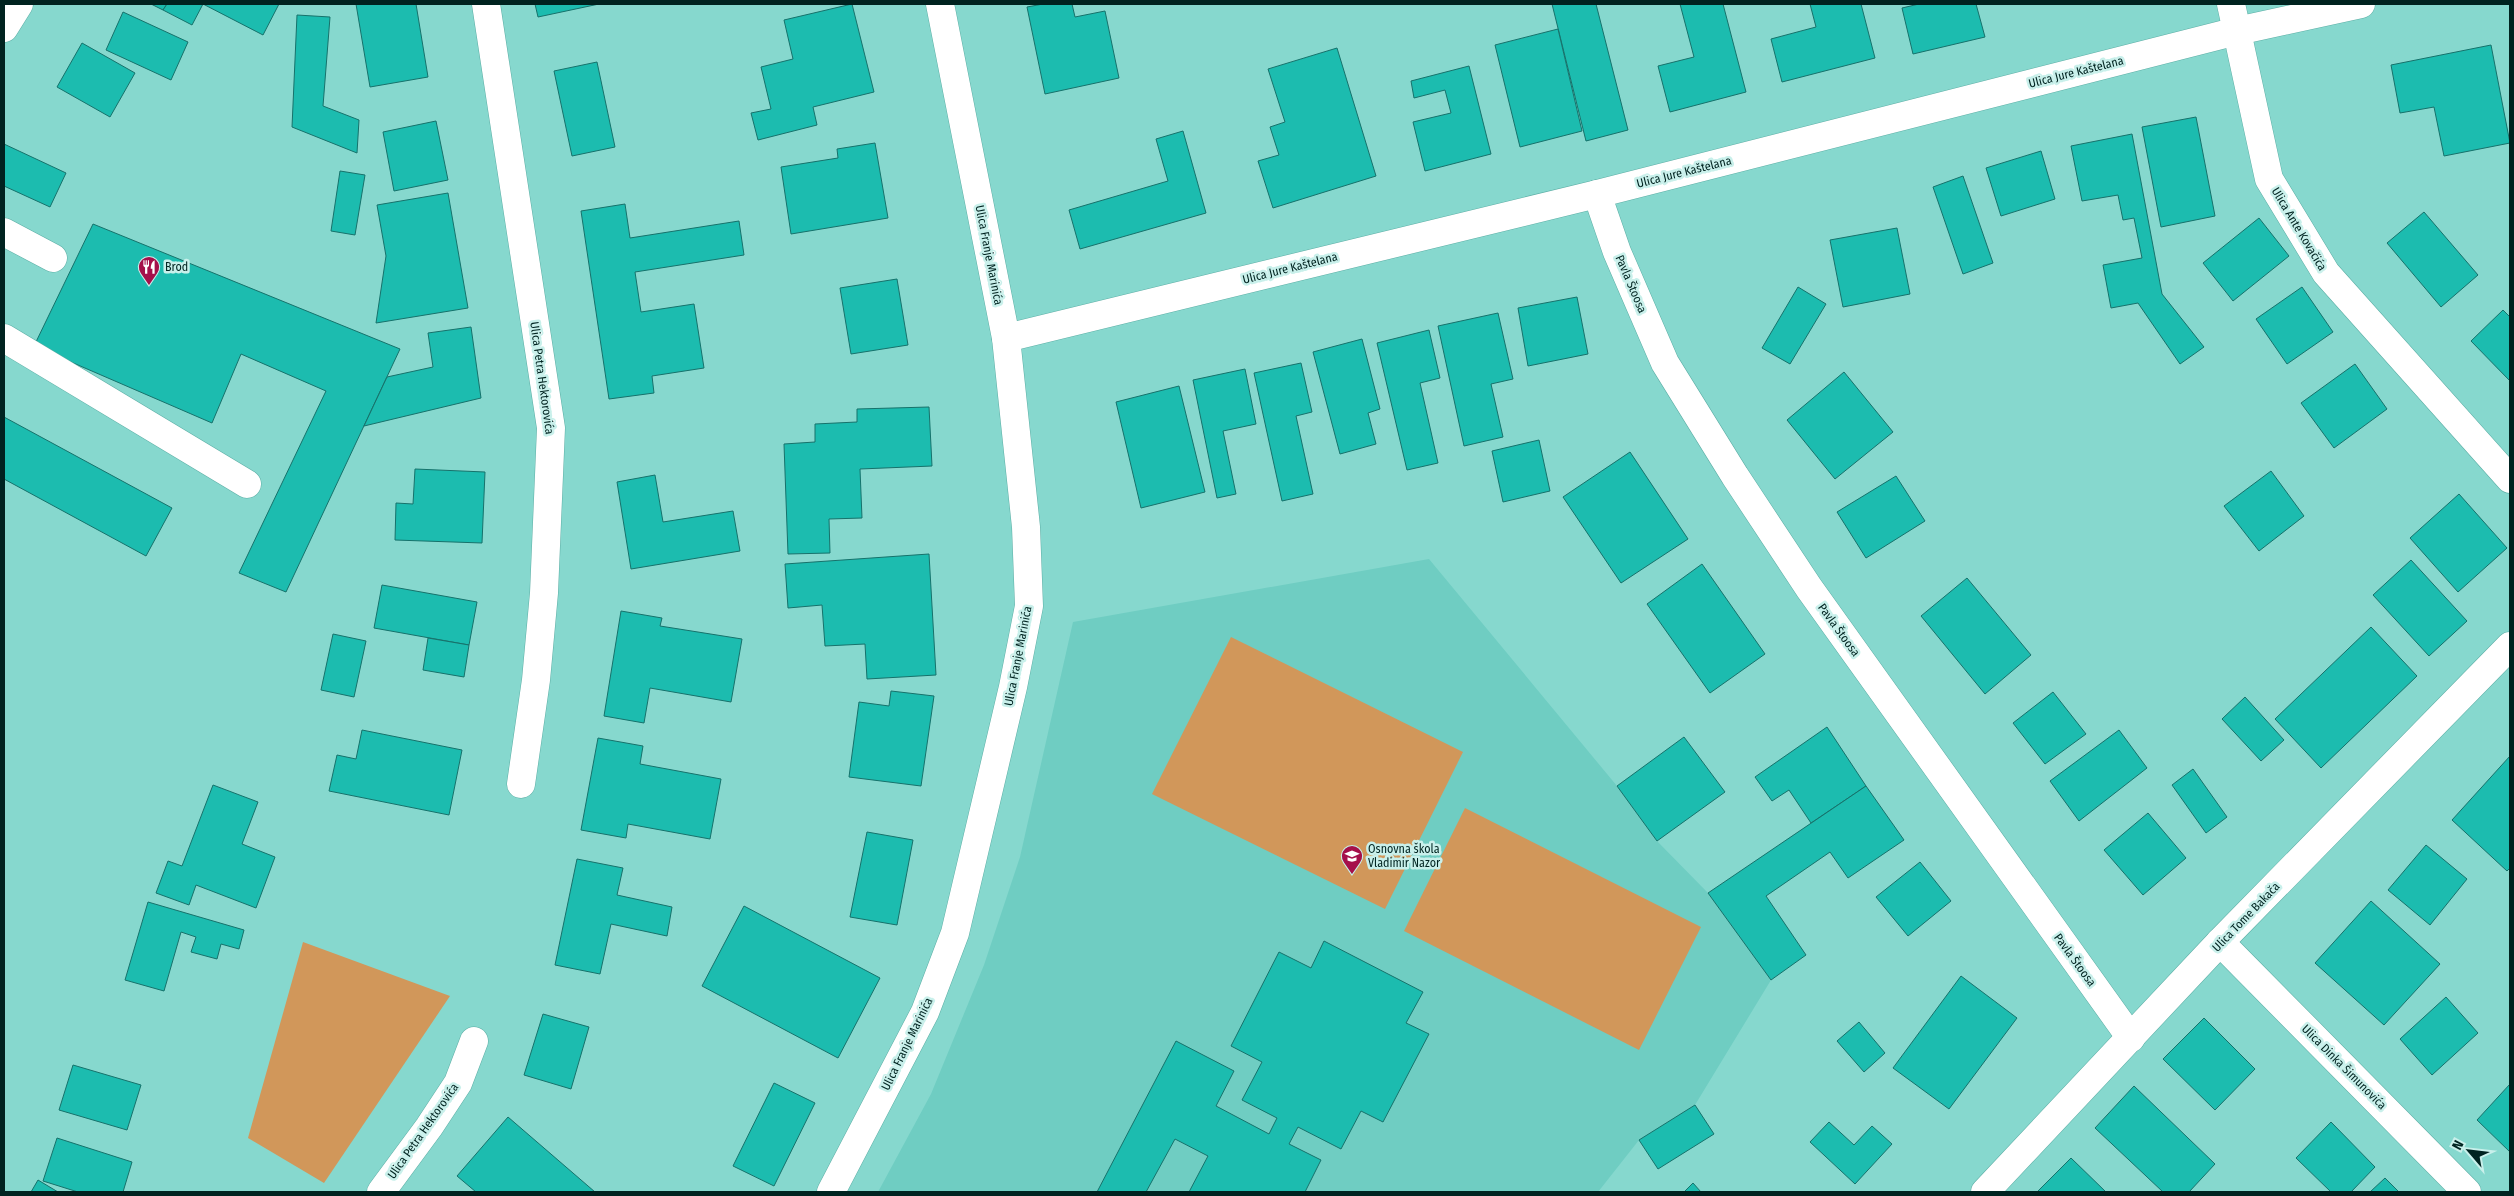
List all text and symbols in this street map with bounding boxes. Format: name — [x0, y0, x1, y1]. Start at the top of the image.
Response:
street label: Ulica Jure Kaštelana — [2027, 53, 2125, 91]
street label: Ulica Jure Kaštelana — [1635, 153, 1733, 191]
street label: Ulica Ante Kovačića — [2269, 185, 2329, 273]
street label: Ulica Franje Marinića — [972, 204, 1006, 306]
street label: Ulica Jure Kaštelana — [1241, 249, 1339, 287]
street label: Pavla Štoosa — [1612, 252, 1650, 315]
restaurant icon: Brod — [137, 255, 161, 286]
place label: Brod — [165, 260, 188, 274]
street label: Ulica Petra Hektorovića — [527, 321, 557, 435]
street label: Pavla Štoosa — [1815, 600, 1864, 659]
street label: Ulica Franje Marinića — [1001, 605, 1035, 707]
place label: Osnovna škola Vladimir Nazor — [1368, 842, 1441, 870]
school or university icon: Osnovna škola Vladimir Nazor — [1340, 844, 1364, 875]
street label: Ulica Tome Bakača — [2209, 879, 2283, 955]
street label: Pavla Štoosa — [2051, 930, 2100, 989]
street label: Ulica Franje Marinića — [878, 995, 936, 1093]
street label: Ulica Dinka Šimunovića — [2299, 1021, 2390, 1112]
street label: Ulica Petra Hektorovića — [385, 1080, 461, 1181]
north arrow — [2444, 1126, 2494, 1176]
text: N — [2448, 1137, 2467, 1153]

